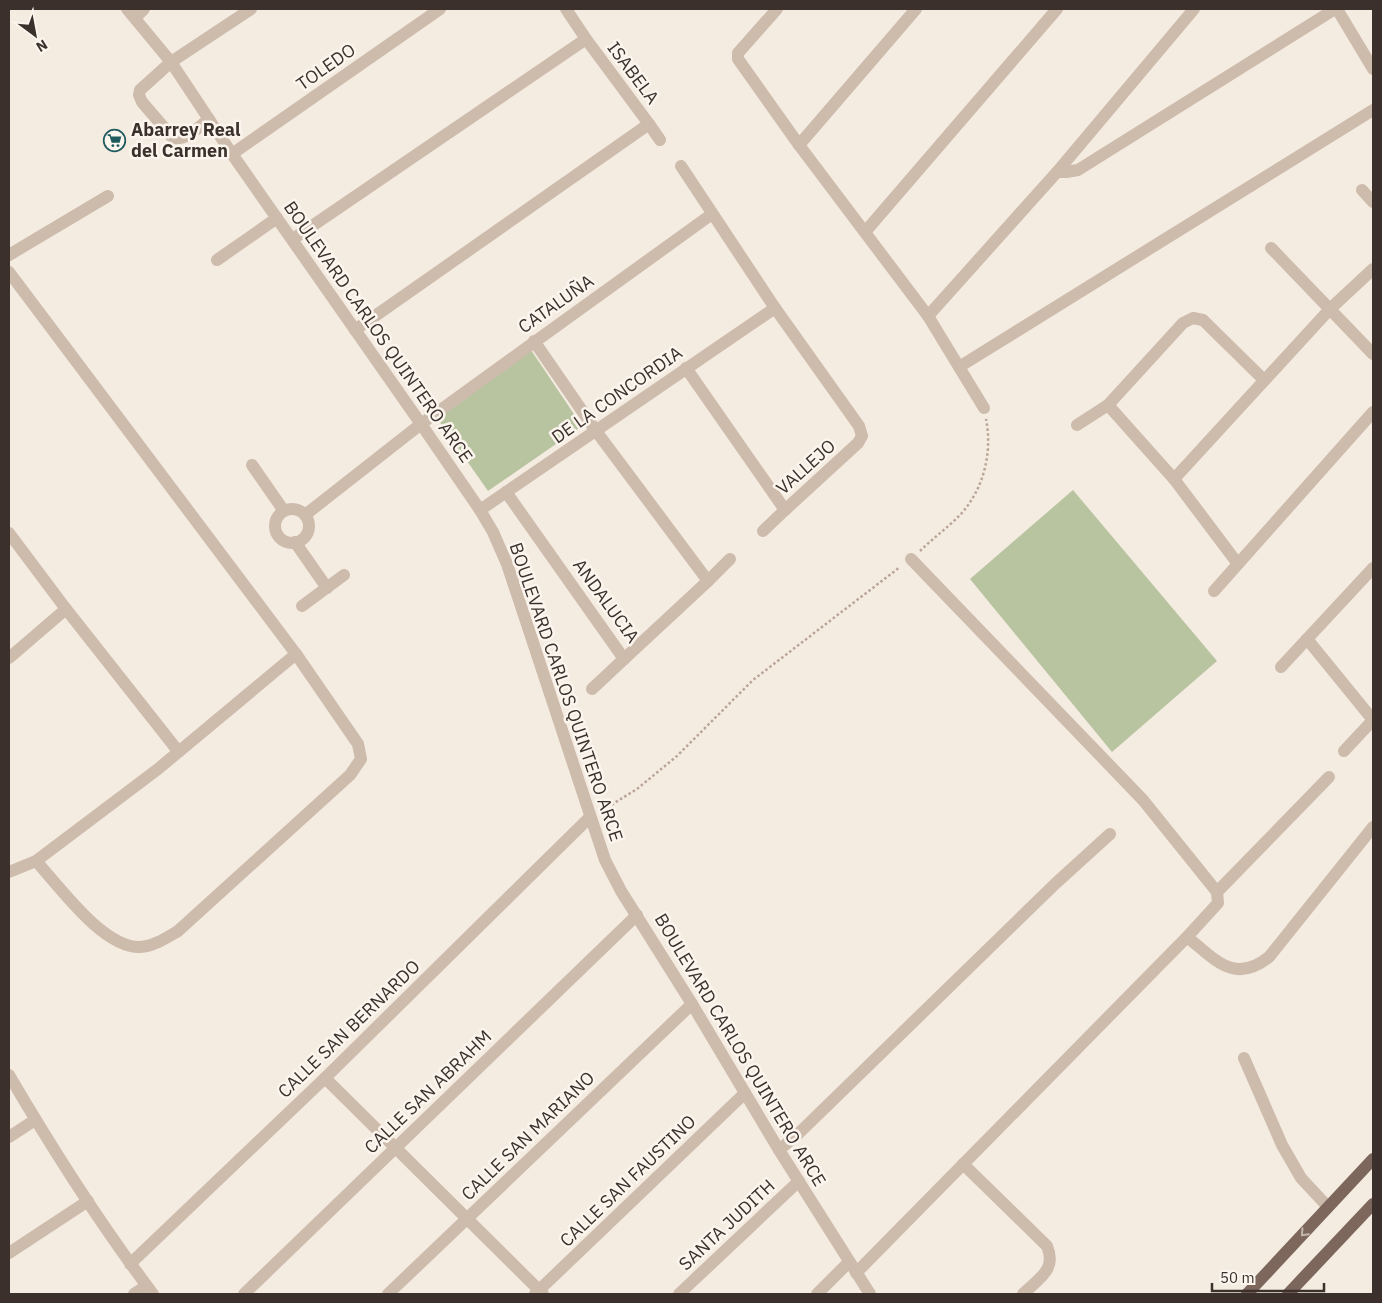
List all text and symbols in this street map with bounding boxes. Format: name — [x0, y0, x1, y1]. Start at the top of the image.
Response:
north arrow — [10, 10, 60, 60]
text: N — [33, 36, 51, 56]
street label: ISABELA — [602, 37, 665, 109]
street label: TOLEDO — [292, 38, 360, 95]
place label: Abarrey Real del Carmen — [131, 118, 241, 162]
supermarket icon: Abarrey Real del Carmen — [103, 128, 127, 152]
street label: BOULEVARD CARLOS QUINTERO ARCE — [279, 196, 478, 467]
street label: CATALUÑA — [513, 269, 598, 338]
street label: DE LA CONCORDIA — [547, 341, 687, 448]
street label: VALLEJO — [771, 434, 840, 499]
street label: BOULEVARD CARLOS QUINTERO ARCE — [504, 539, 629, 844]
street label: ANDALUCIA — [568, 554, 645, 648]
street label: BOULEVARD CARLOS QUINTERO ARCE — [650, 909, 831, 1190]
street label: CALLE SAN BERNARDO — [273, 955, 425, 1103]
street label: CALLE SAN ABRAHM — [359, 1025, 496, 1158]
street label: CALLE SAN MARIANO — [456, 1066, 599, 1205]
street label: CALLE SAN FAUSTINO — [555, 1110, 700, 1252]
street label: SANTA JUDITH — [674, 1174, 780, 1275]
one-way arrow — [1301, 1227, 1310, 1236]
scale bar — [1212, 1260, 1324, 1292]
text: 50 m — [1220, 1268, 1255, 1287]

